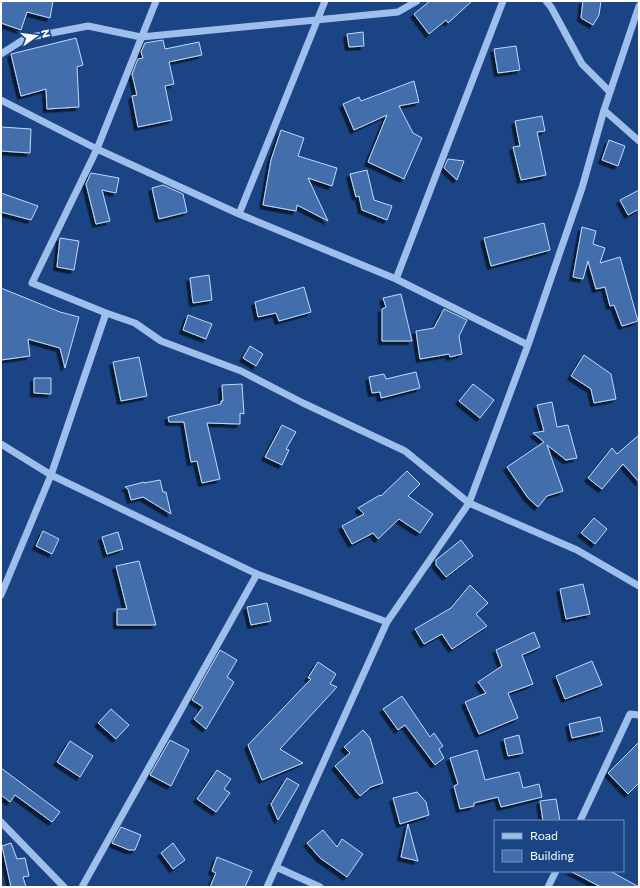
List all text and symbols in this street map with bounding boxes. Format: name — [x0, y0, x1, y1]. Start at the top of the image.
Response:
north arrow — [16, 16, 56, 56]
text: N — [39, 28, 53, 39]
legend — [494, 820, 624, 872]
text: Road — [530, 828, 558, 842]
text: Building — [530, 848, 574, 862]

